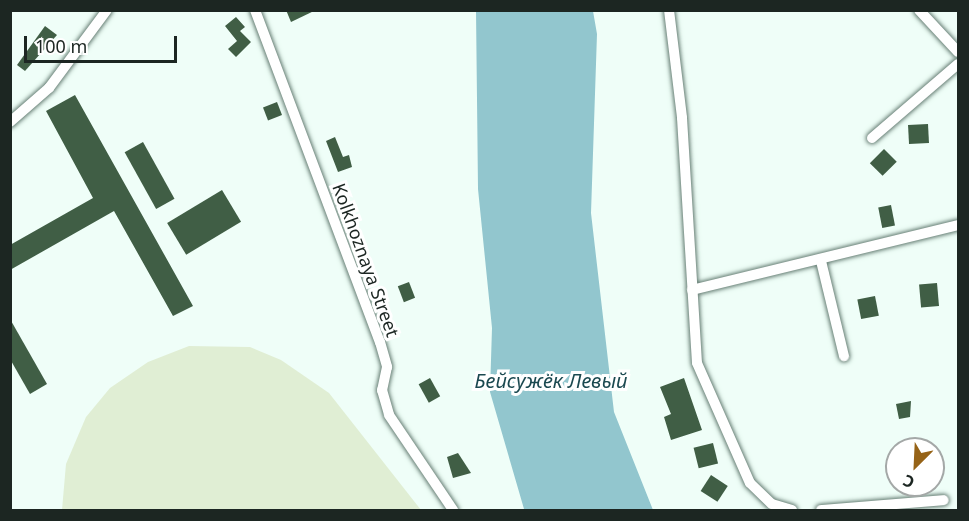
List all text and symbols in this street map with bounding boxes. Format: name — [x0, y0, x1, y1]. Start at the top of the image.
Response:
scale bar — [27, 24, 180, 62]
text: 100 m — [35, 34, 87, 58]
street label: Kolkhoznaya Street — [328, 180, 404, 340]
water label: Бейсужёк Левый — [475, 368, 627, 392]
north arrow — [885, 437, 945, 497]
text: С — [899, 469, 918, 494]

